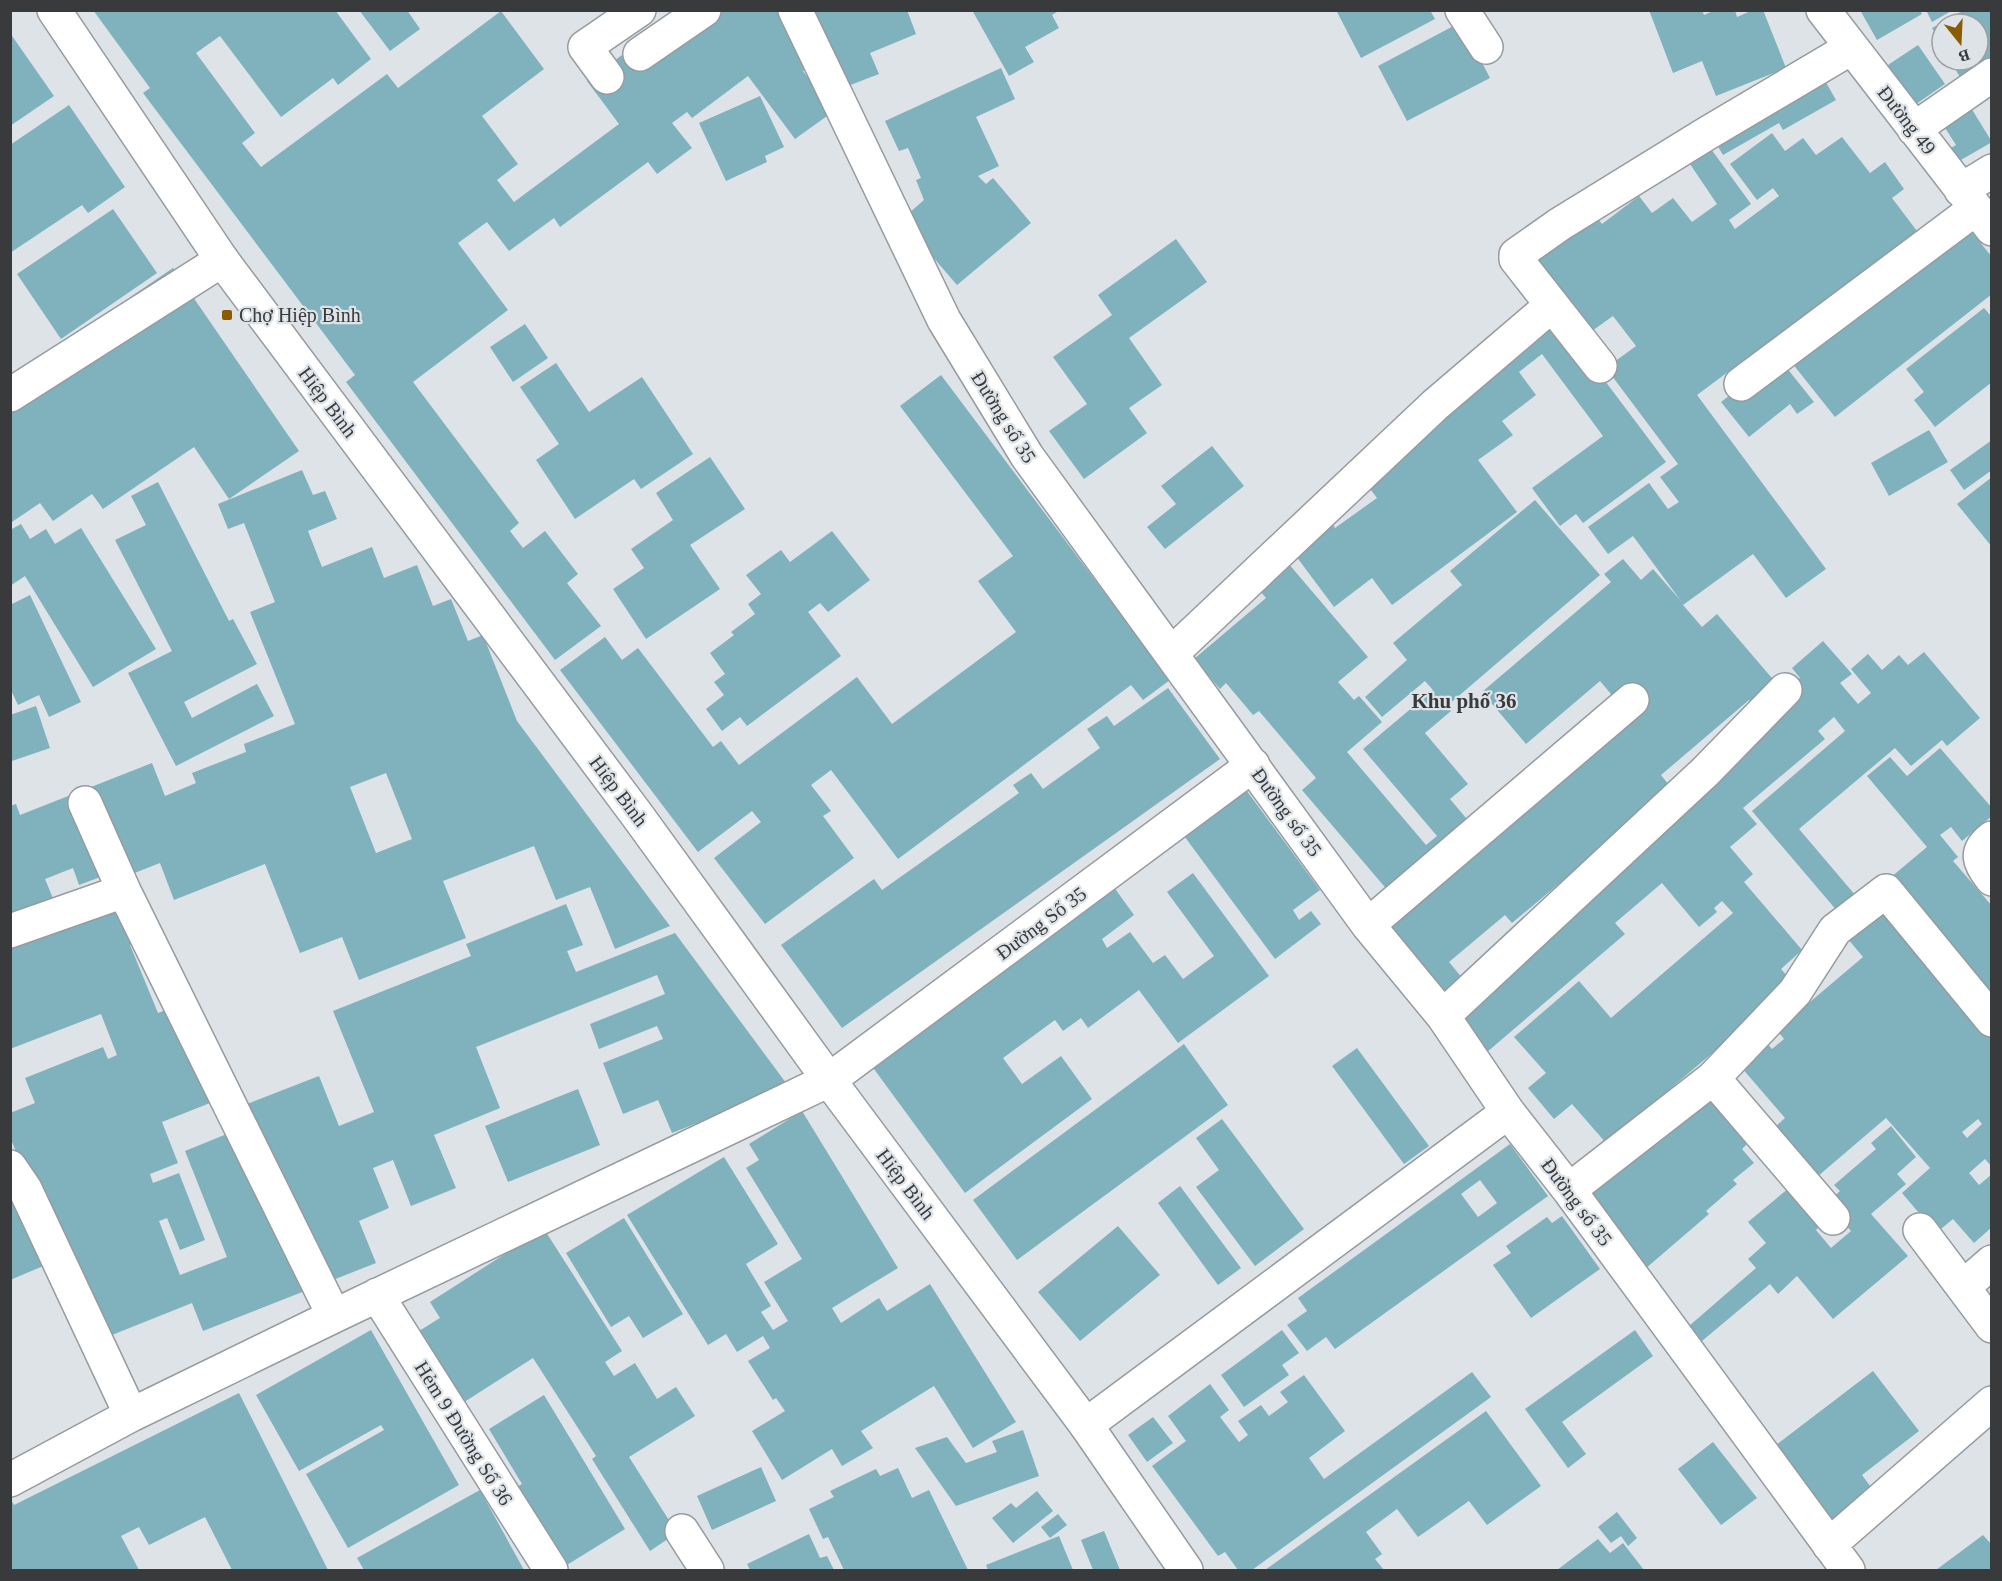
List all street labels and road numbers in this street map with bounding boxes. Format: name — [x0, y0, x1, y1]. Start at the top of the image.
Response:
street label: Đường 49 — [1873, 81, 1941, 159]
street label: Hiệp Bình — [294, 362, 362, 442]
street label: Đường số 35 — [966, 367, 1041, 467]
street label: Hiệp Bình — [585, 751, 653, 831]
street label: Đường số 35 — [1247, 764, 1326, 861]
street label: Đường Số 35 — [992, 882, 1091, 965]
street label: Hiệp Bình — [872, 1144, 940, 1224]
street label: Đường số 35 — [1536, 1154, 1617, 1251]
street label: Hẻm 9 Đường Số 36 — [410, 1357, 517, 1510]

